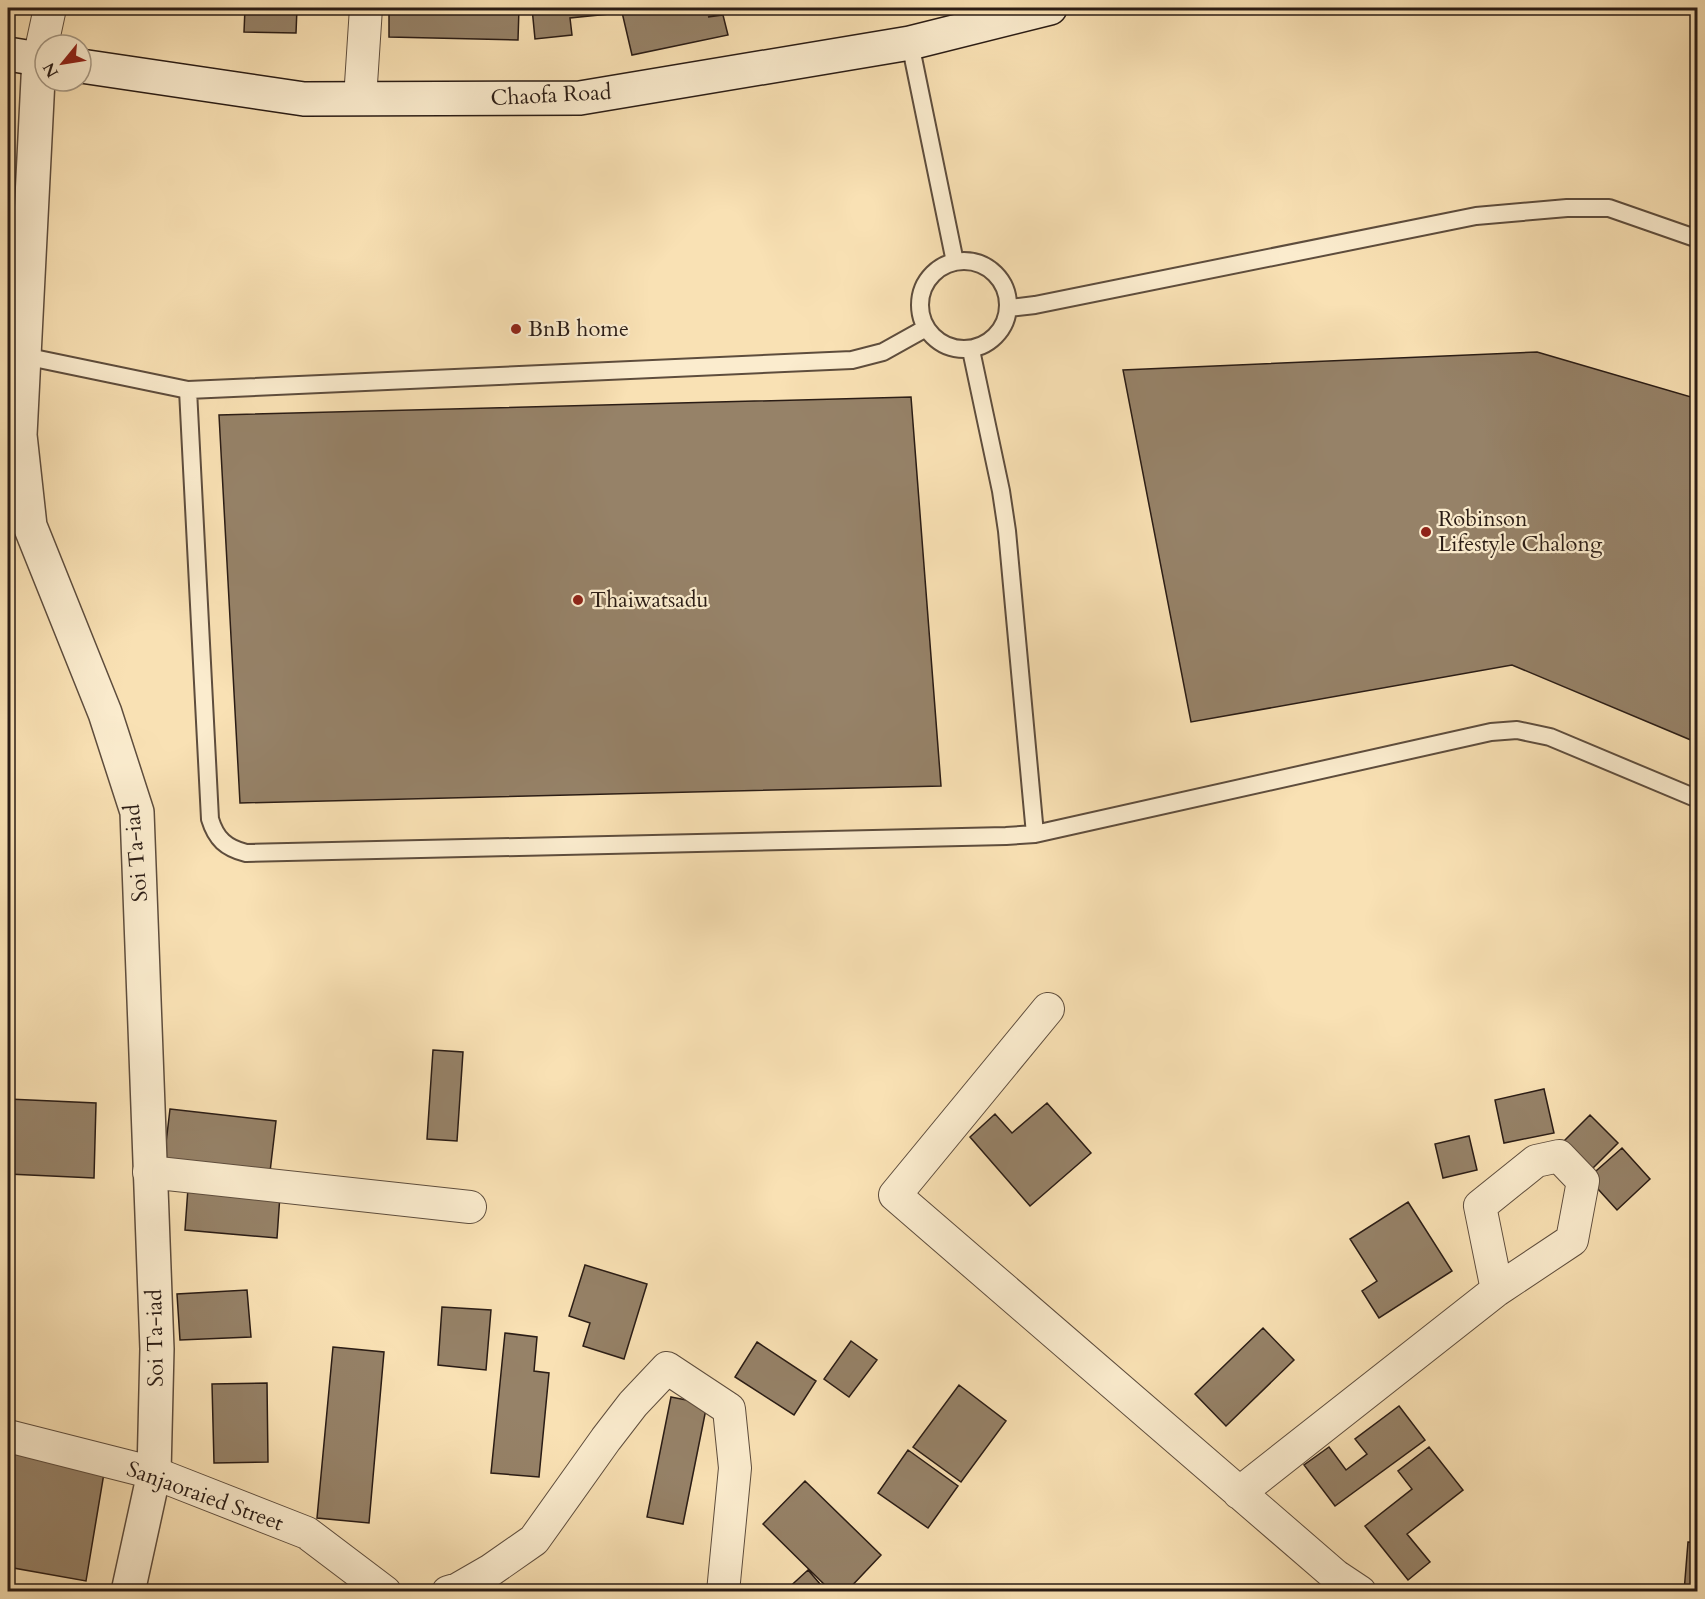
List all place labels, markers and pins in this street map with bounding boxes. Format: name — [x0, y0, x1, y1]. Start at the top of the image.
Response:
place label: BnB home — [528, 314, 629, 344]
marker: BnB home — [509, 322, 523, 336]
place label: Robinson Lifestyle Chalong — [1438, 504, 1603, 559]
marker: Robinson Lifestyle Chalong — [1419, 525, 1433, 539]
place label: Thaiwatsadu — [590, 585, 709, 615]
marker: Thaiwatsadu — [571, 593, 585, 607]

